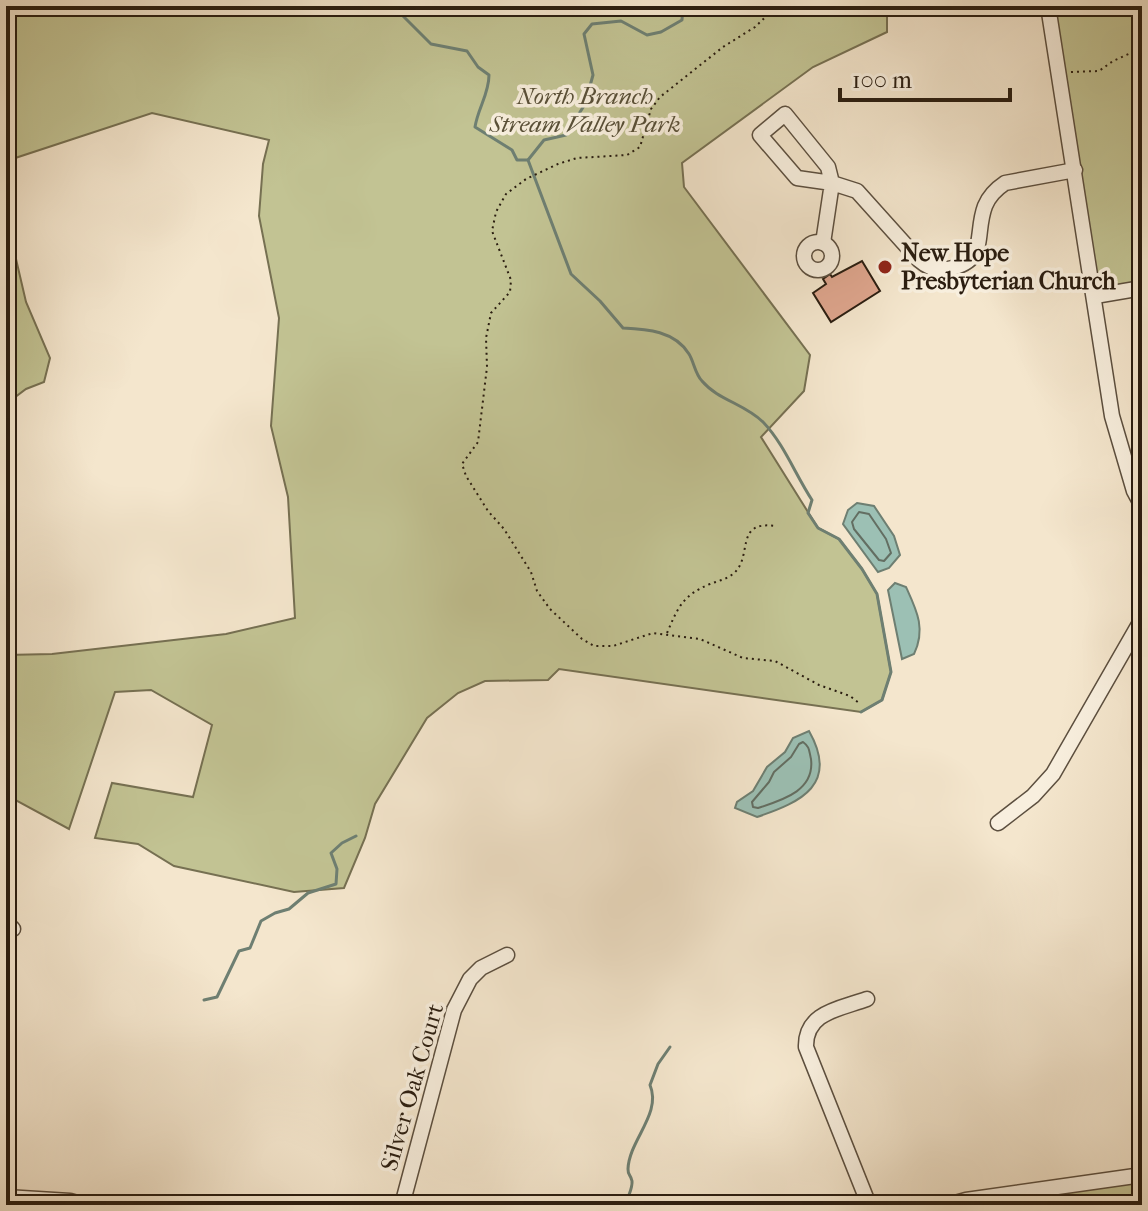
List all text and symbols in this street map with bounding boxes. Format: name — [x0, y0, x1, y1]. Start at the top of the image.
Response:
scale bar — [840, 52, 1010, 102]
text: 100 m — [852, 66, 912, 94]
park label: North Branch Stream Valley Park — [488, 82, 681, 138]
place label: New Hope Presbyterian Church — [901, 239, 1116, 295]
marker: New Hope Presbyterian Church — [876, 258, 894, 276]
street label: Silver Oak Court — [375, 1000, 449, 1174]

